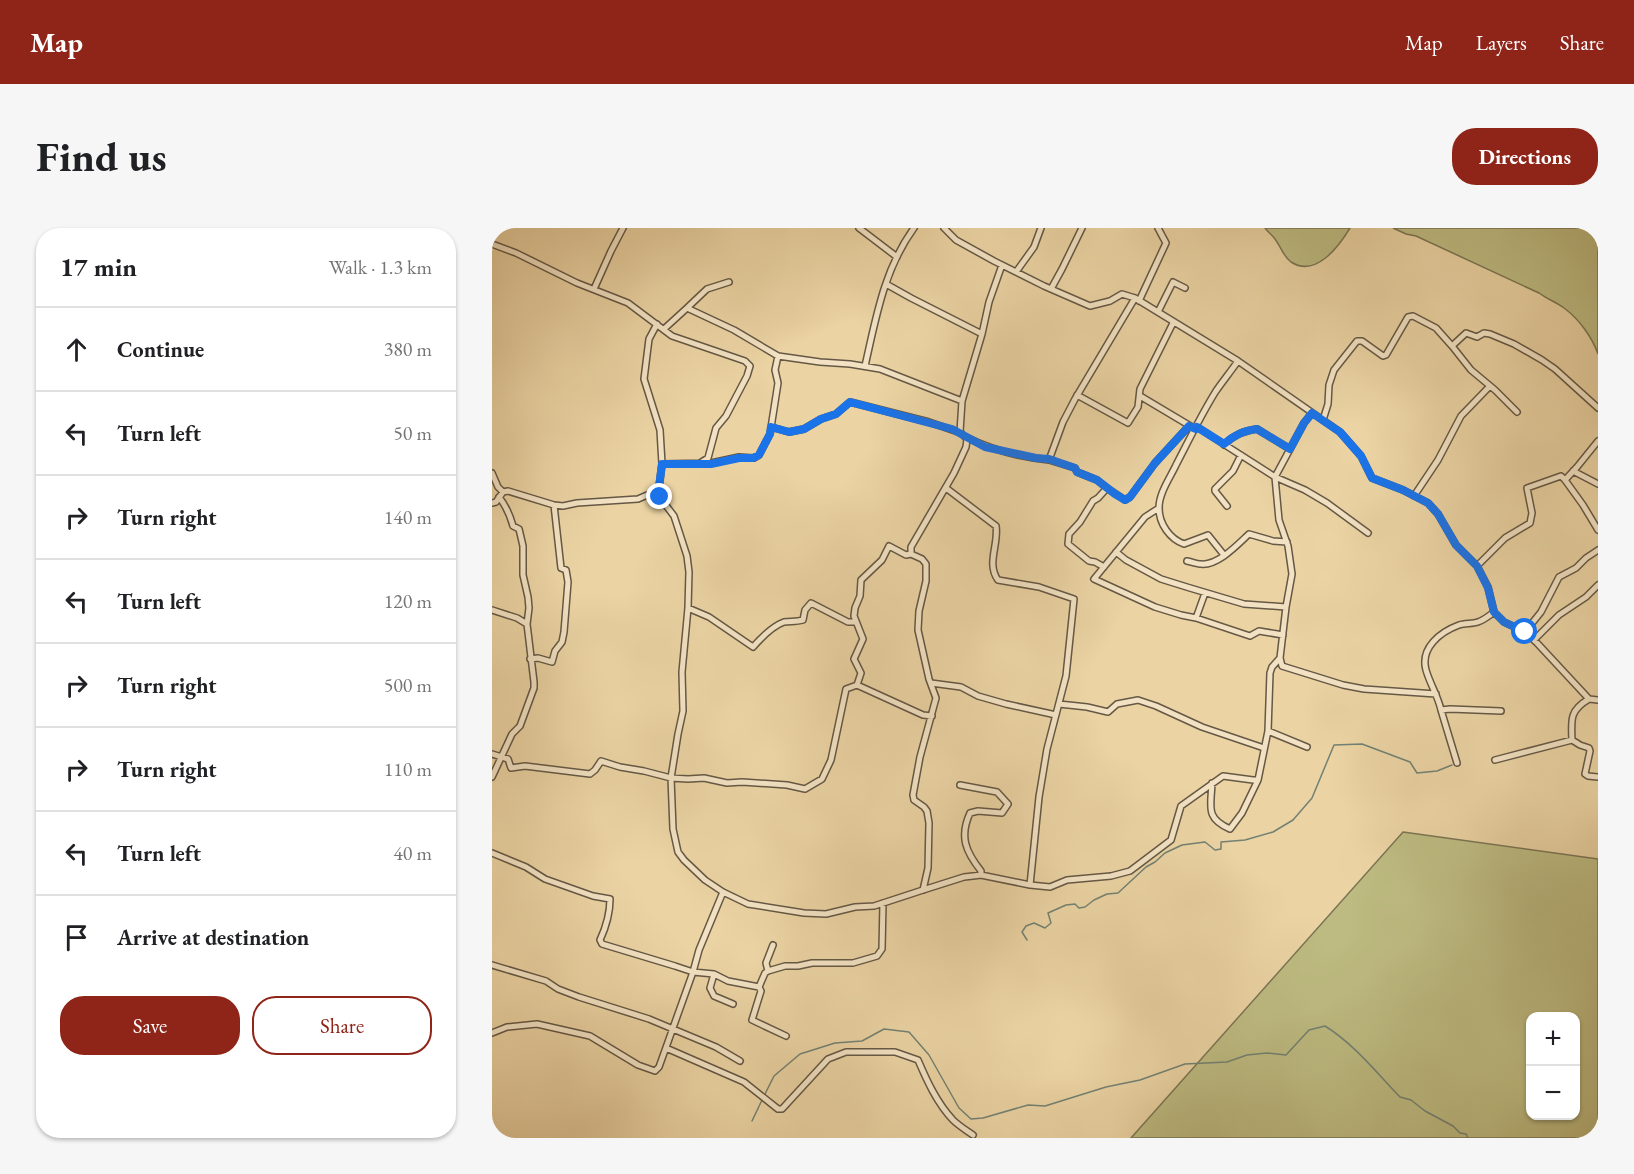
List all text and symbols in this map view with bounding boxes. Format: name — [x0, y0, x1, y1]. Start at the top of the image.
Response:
text: Map — [30, 24, 83, 60]
text: Map — [1405, 29, 1443, 56]
text: Layers — [1476, 29, 1527, 56]
text: Share — [1560, 29, 1604, 56]
button: Directions — [1452, 128, 1598, 185]
text: Find us — [36, 129, 167, 184]
text: 17 min — [60, 250, 137, 284]
text: Walk · 1.3 km — [329, 254, 432, 280]
icon: ahead — [60, 333, 93, 366]
text: Continue — [117, 335, 204, 364]
text: 380 m — [384, 336, 432, 362]
icon: left — [60, 417, 93, 450]
text: Turn left — [117, 419, 201, 448]
text: 50 m — [393, 420, 432, 446]
route end — [646, 483, 672, 509]
icon: right — [60, 501, 93, 534]
text: Turn right — [117, 503, 216, 532]
text: 140 m — [384, 504, 432, 530]
icon: left — [60, 585, 93, 618]
text: Turn left — [117, 587, 201, 616]
text: 120 m — [384, 588, 432, 614]
route start — [1511, 618, 1537, 644]
icon: right — [60, 669, 93, 702]
text: Turn right — [117, 671, 216, 700]
text: 500 m — [384, 672, 432, 698]
icon: right — [60, 753, 93, 786]
text: Turn right — [117, 755, 216, 784]
text: 110 m — [384, 756, 432, 782]
icon: left — [60, 837, 93, 870]
text: Turn left — [117, 839, 201, 868]
text: 40 m — [393, 840, 432, 866]
icon: arrive — [60, 921, 93, 954]
text: Arrive at destination — [117, 923, 309, 952]
button: Save — [60, 996, 240, 1055]
button: Share — [252, 996, 432, 1055]
map controls — [1526, 1012, 1580, 1120]
button: + — [1526, 1012, 1580, 1066]
button: − — [1526, 1066, 1580, 1120]

